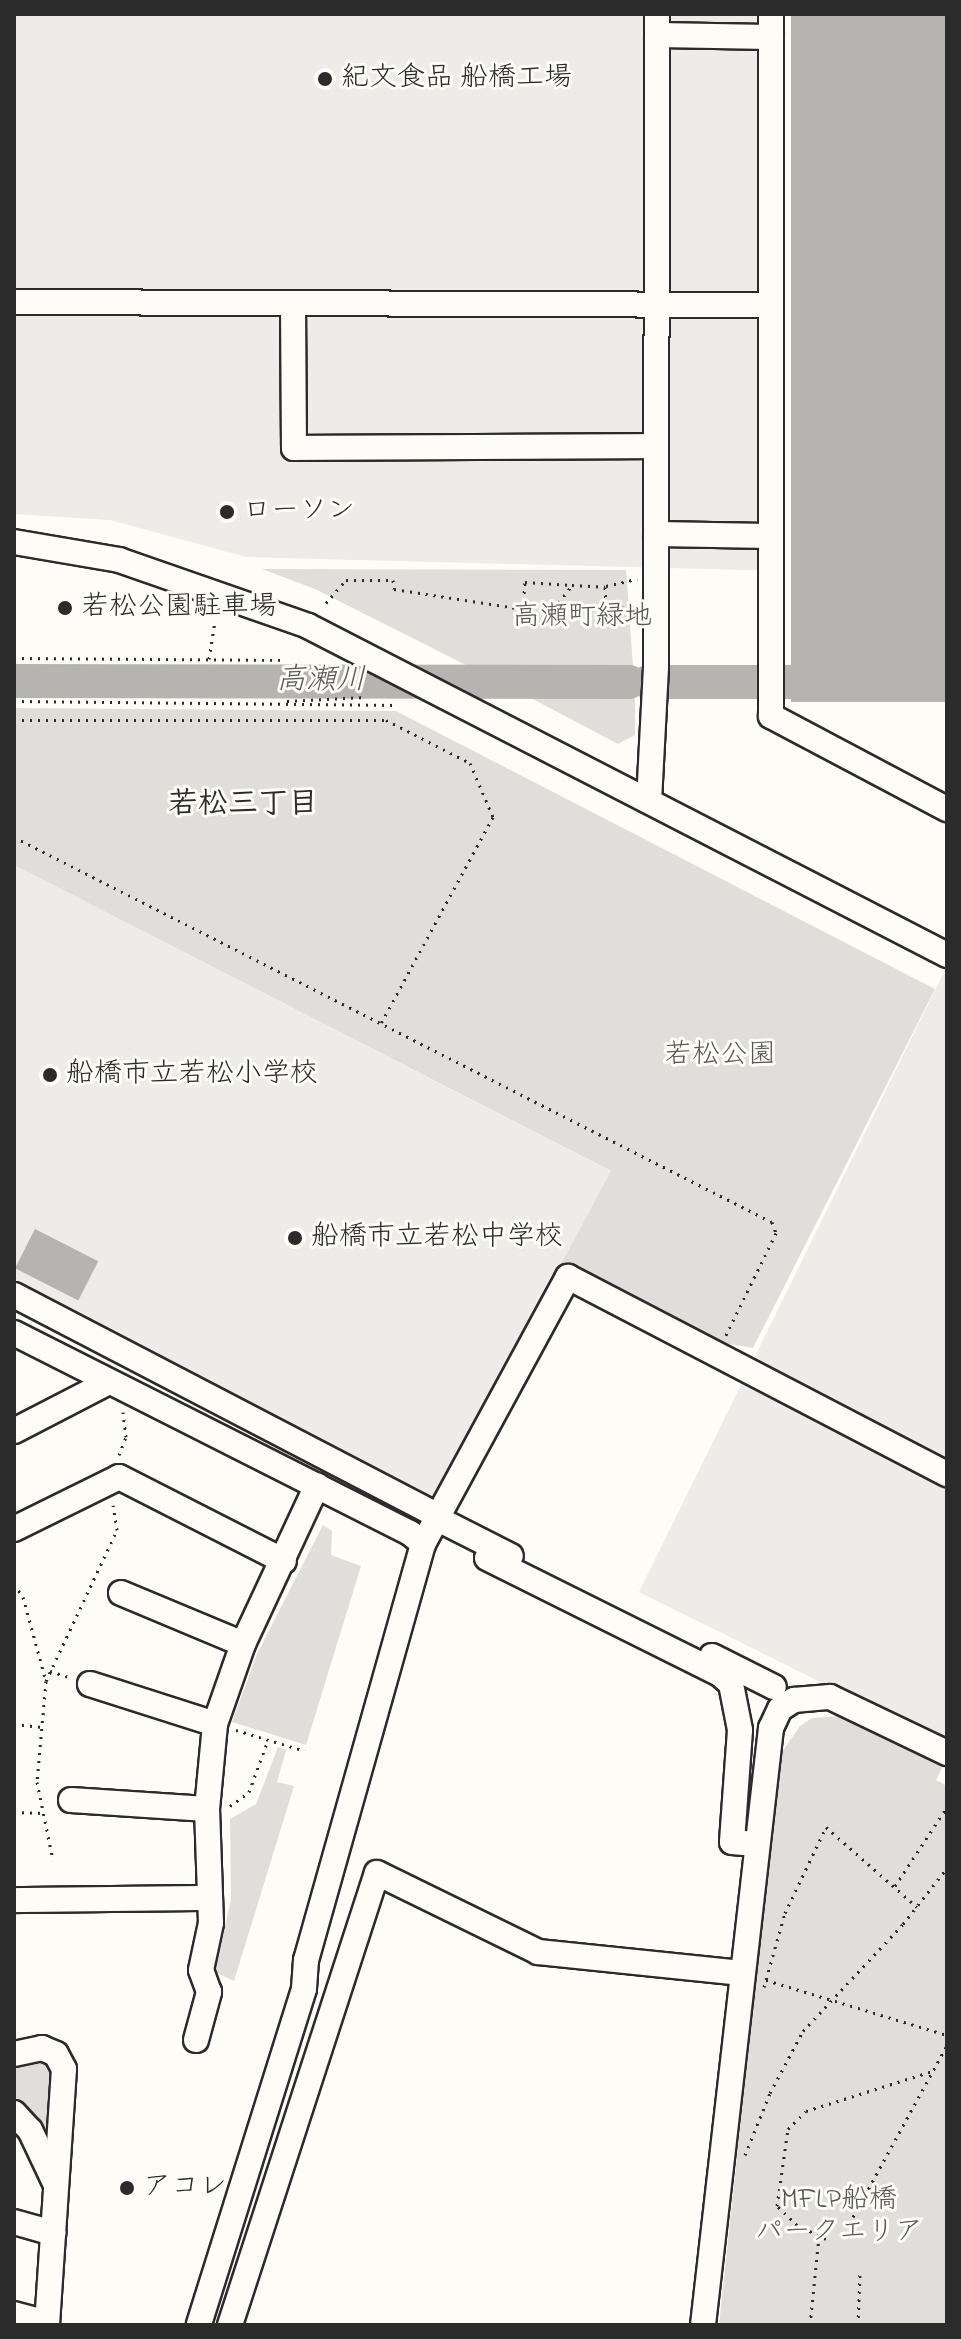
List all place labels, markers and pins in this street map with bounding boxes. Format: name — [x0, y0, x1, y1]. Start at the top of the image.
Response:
place label: 紀文食品 船橋工場 — [341, 62, 572, 96]
marker: 紀文食品 船橋工場 — [316, 70, 334, 88]
place label: ローソン — [243, 495, 355, 529]
marker: ローソン — [218, 503, 236, 521]
place label: 若松公園駐車場 — [81, 591, 277, 625]
marker: 若松公園駐車場 — [56, 599, 74, 617]
place label: 船橋市立若松小学校 — [66, 1058, 318, 1092]
marker: 船橋市立若松小学校 — [41, 1066, 59, 1084]
place label: 船橋市立若松中学校 — [311, 1221, 563, 1255]
marker: 船橋市立若松中学校 — [286, 1229, 304, 1247]
place label: アコレ — [143, 2171, 227, 2205]
marker: アコレ — [118, 2179, 136, 2197]

